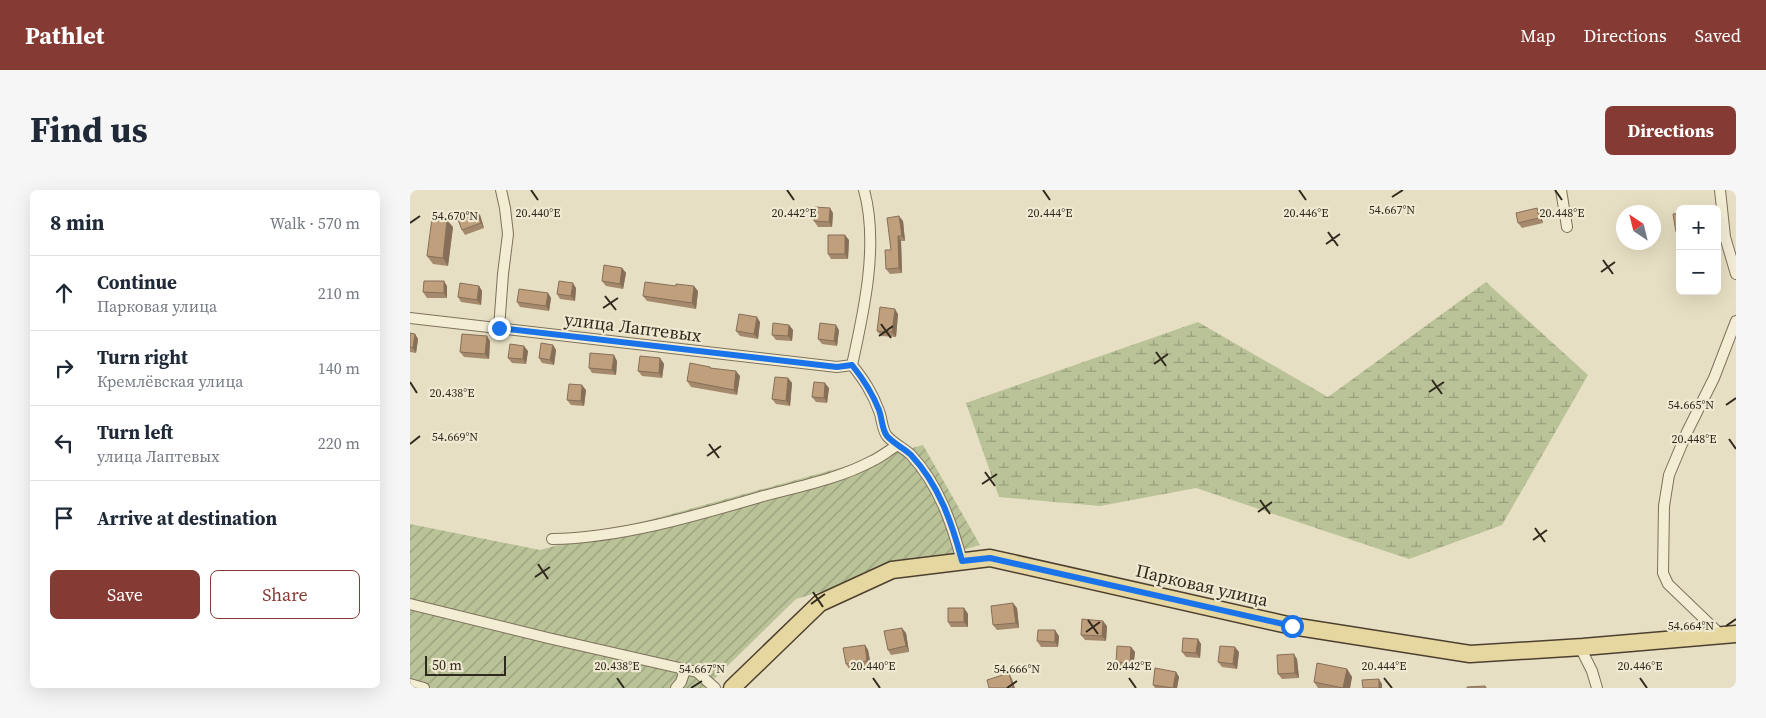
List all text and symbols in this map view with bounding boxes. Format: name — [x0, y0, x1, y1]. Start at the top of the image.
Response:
text: Pathlet — [25, 19, 104, 52]
text: Map — [1520, 23, 1556, 48]
text: Directions — [1584, 23, 1667, 48]
text: Saved — [1695, 23, 1741, 48]
text: Find us — [30, 106, 148, 154]
button: Directions — [1605, 106, 1736, 155]
text: 54.667°N — [1369, 202, 1415, 218]
text: 20.440°E — [516, 205, 560, 221]
text: 20.442°E — [772, 205, 816, 221]
text: 20.444°E — [1028, 205, 1072, 221]
text: 20.446°E — [1284, 205, 1328, 221]
text: 20.448°E — [1540, 205, 1584, 221]
north arrow — [1616, 205, 1661, 250]
map controls — [1676, 205, 1721, 295]
button: + — [1676, 205, 1721, 250]
text: 8 min — [50, 208, 105, 237]
text: 54.670°N — [432, 208, 478, 224]
text: Walk · 570 m — [270, 212, 360, 234]
button: − — [1676, 250, 1721, 295]
text: Continue — [97, 269, 177, 295]
icon: ahead — [50, 279, 78, 307]
text: 210 m — [318, 282, 360, 304]
text: Парковая улица — [97, 295, 217, 317]
street label: улица Лаптевых — [563, 306, 704, 348]
route end — [488, 317, 511, 340]
text: Turn right — [97, 344, 188, 370]
icon: right — [50, 354, 78, 382]
text: 140 m — [318, 357, 360, 379]
text: Кремлёвская улица — [97, 370, 244, 392]
text: 20.438°E — [430, 385, 474, 401]
text: 54.665°N — [1668, 397, 1714, 413]
text: Turn left — [97, 419, 173, 445]
icon: left — [50, 429, 78, 457]
text: 54.669°N — [432, 429, 478, 445]
text: 20.448°E — [1672, 431, 1716, 447]
text: 220 m — [318, 432, 360, 454]
text: улица Лаптевых — [97, 445, 220, 467]
icon: arrive — [50, 504, 78, 532]
text: Arrive at destination — [97, 505, 277, 531]
street label: Парковая улица — [1133, 558, 1272, 613]
button: Save — [50, 570, 200, 619]
button: Share — [210, 570, 360, 619]
route start — [1281, 615, 1304, 638]
text: 54.664°N — [1668, 618, 1714, 634]
scale bar — [425, 653, 506, 676]
text: 50 m — [432, 655, 462, 675]
text: 20.438°E — [595, 658, 639, 674]
text: 20.440°E — [851, 658, 895, 674]
text: 20.442°E — [1107, 658, 1151, 674]
text: 20.444°E — [1362, 658, 1406, 674]
text: 20.446°E — [1618, 658, 1662, 674]
text: 54.667°N — [679, 661, 725, 677]
text: 54.666°N — [994, 661, 1040, 677]

